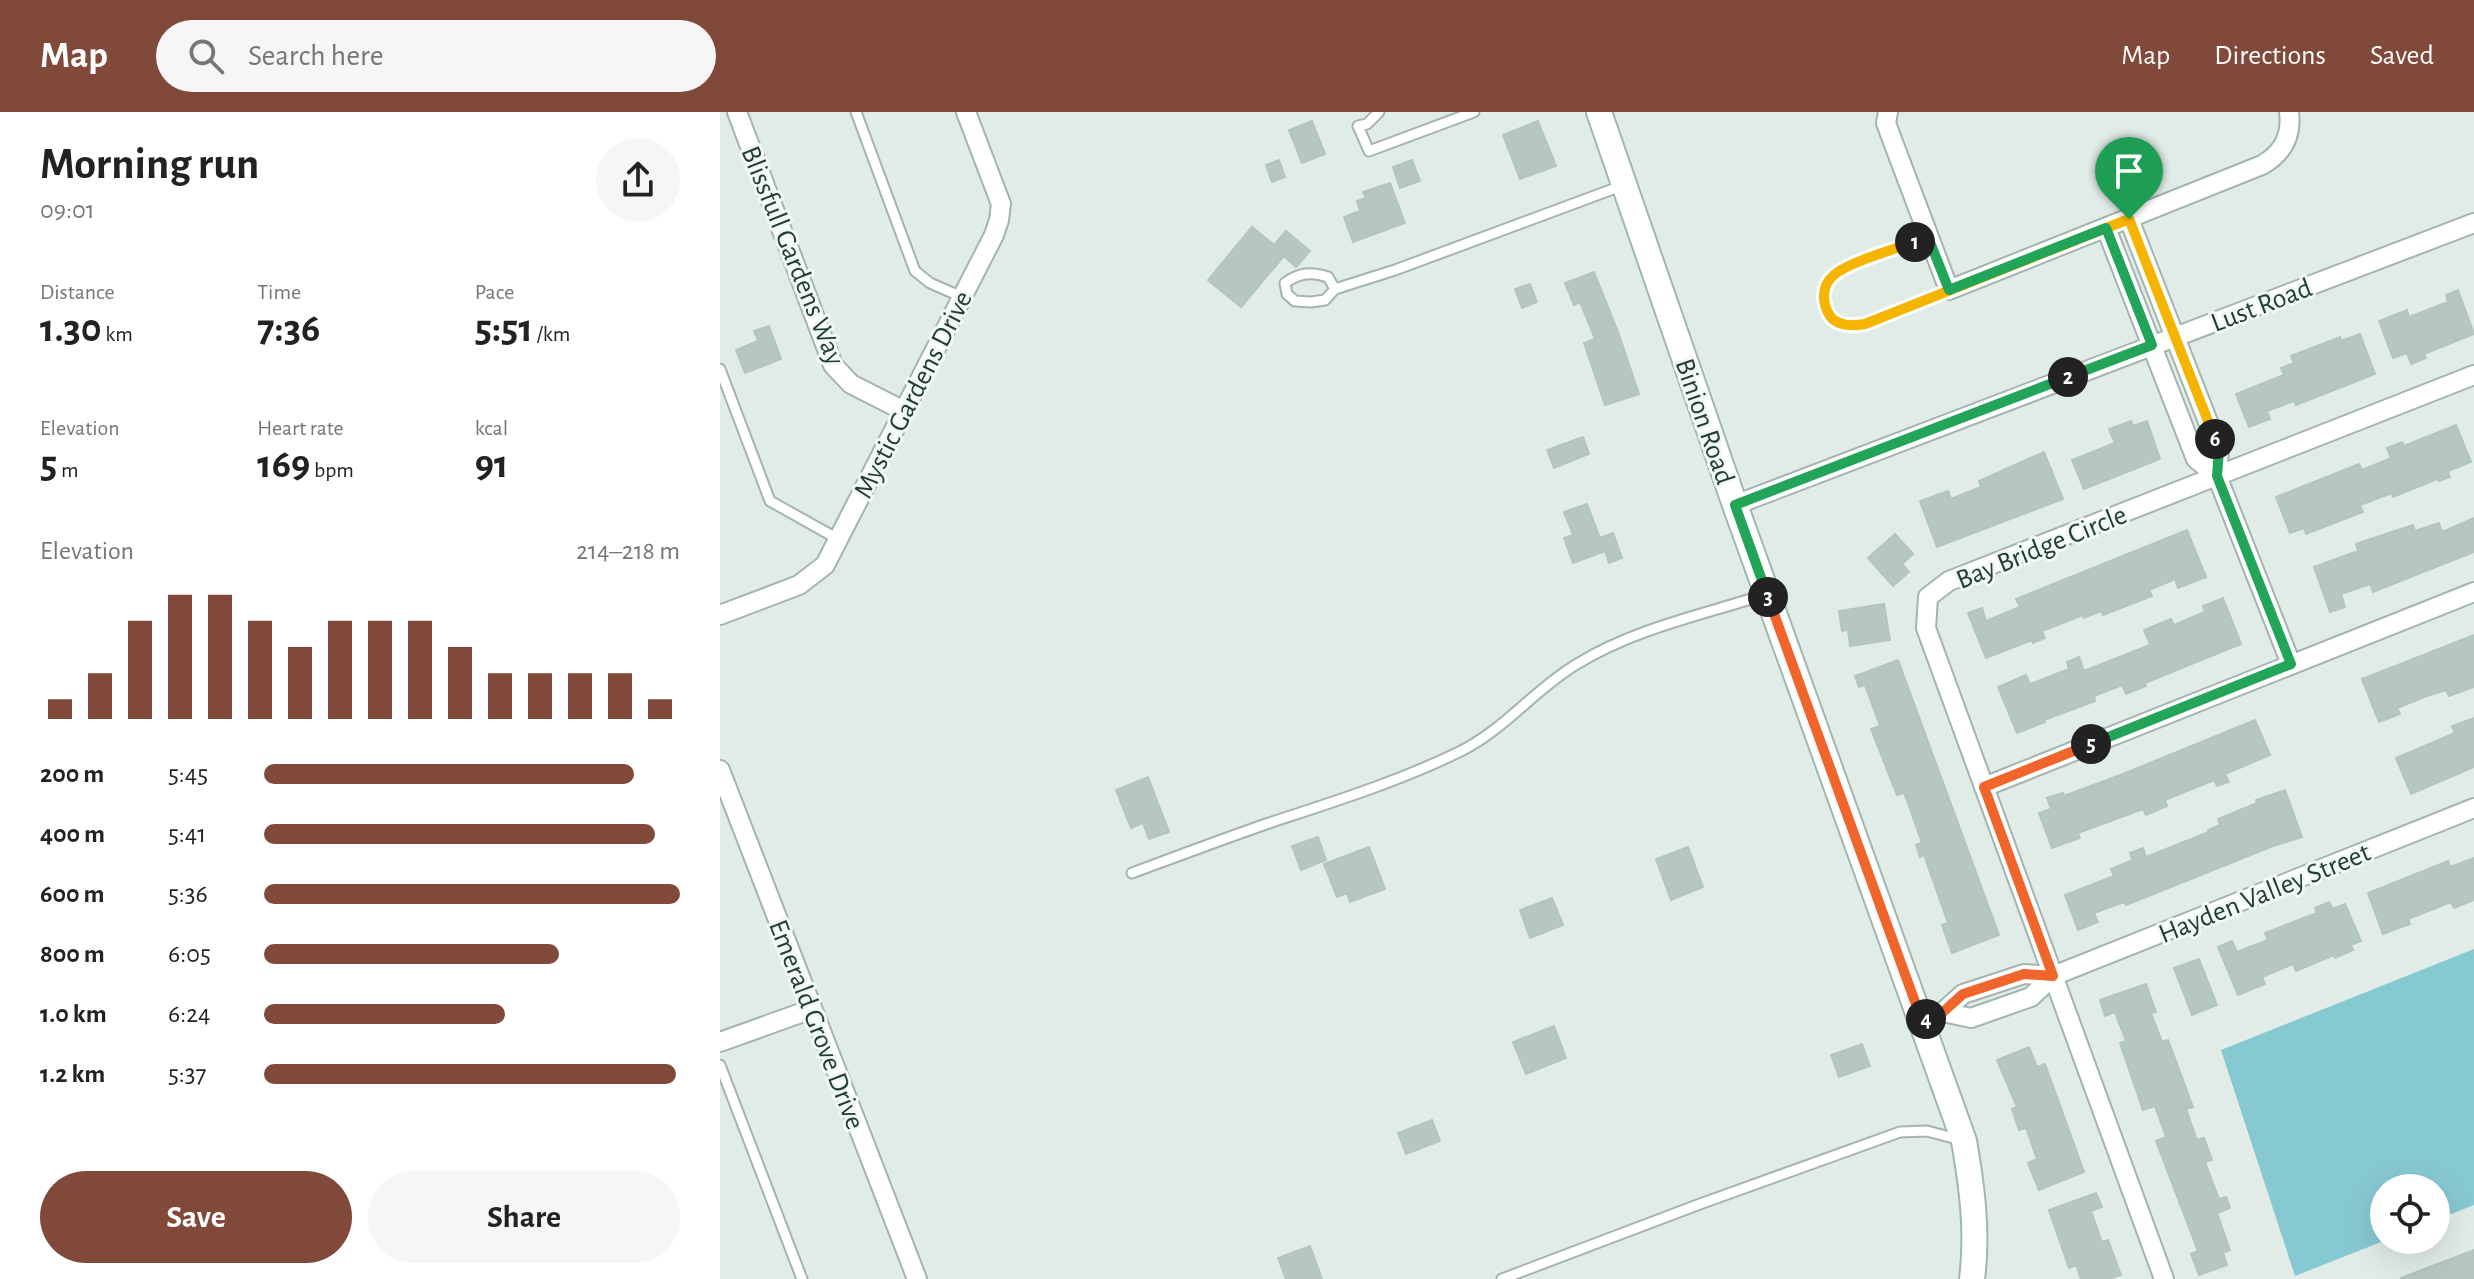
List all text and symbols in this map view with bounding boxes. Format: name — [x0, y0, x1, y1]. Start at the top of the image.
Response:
search box — [156, 20, 716, 92]
icon: search — [184, 34, 228, 78]
text: Map — [40, 37, 108, 75]
text: Search here — [248, 41, 384, 71]
text: Map — [2121, 42, 2170, 70]
text: Directions — [2214, 42, 2326, 70]
text: Saved — [2370, 42, 2434, 70]
pin — [2095, 137, 2163, 219]
button: share — [596, 138, 680, 222]
street label: Blissfull Gardens Way — [735, 142, 849, 369]
text: Morning run — [40, 143, 259, 187]
icon: arrive — [2107, 149, 2151, 193]
text: 09:01 — [40, 197, 95, 223]
pin: 1 — [1895, 222, 1935, 262]
text: 1 — [1911, 231, 1919, 253]
street label: Lust Road — [2207, 274, 2316, 338]
text: Distance — [40, 281, 115, 303]
text: Time — [257, 281, 301, 303]
text: Pace — [475, 281, 514, 303]
street label: Mystic Gardens Drive — [849, 287, 978, 503]
text: 1.30 — [40, 309, 102, 349]
text: 7:36 — [257, 309, 320, 349]
text: 5:51 — [475, 309, 533, 349]
text: km — [102, 323, 133, 345]
text: /km — [533, 323, 570, 345]
street label: Binion Road — [1670, 355, 1739, 488]
pin: 2 — [2048, 357, 2088, 397]
text: 2 — [2063, 366, 2073, 388]
text: Elevation — [40, 417, 120, 439]
text: Heart rate — [257, 417, 344, 439]
text: kcal — [475, 417, 508, 439]
pin: 6 — [2195, 419, 2235, 459]
text: 6 — [2210, 428, 2220, 450]
text: 5 — [40, 445, 57, 485]
text: 169 — [257, 445, 310, 485]
text: 91 — [475, 445, 508, 485]
text: m — [57, 459, 79, 481]
text: bpm — [310, 459, 354, 481]
street label: Bay Bridge Circle — [1952, 501, 2131, 595]
text: Elevation — [40, 538, 134, 564]
text: 214–218 m — [576, 538, 680, 564]
pin: 3 — [1748, 577, 1788, 617]
text: 3 — [1763, 586, 1773, 608]
pin: 5 — [2071, 724, 2111, 764]
text: 5 — [2086, 733, 2096, 755]
text: 200 m — [40, 761, 104, 787]
text: 5:45 — [168, 761, 208, 787]
text: 400 m — [40, 821, 105, 847]
text: 5:41 — [168, 821, 206, 847]
street label: Hayden Valley Street — [2155, 839, 2375, 949]
text: 600 m — [40, 881, 105, 907]
text: 5:36 — [168, 881, 208, 907]
street label: Emerald Grove Drive — [763, 916, 869, 1133]
text: 800 m — [40, 941, 105, 967]
text: 6:05 — [168, 941, 211, 967]
pin: 4 — [1906, 999, 1946, 1039]
text: 1.0 km — [40, 1001, 107, 1027]
text: 6:24 — [168, 1001, 211, 1027]
text: 4 — [1920, 1008, 1932, 1030]
text: 1.2 km — [40, 1061, 105, 1087]
text: 5:37 — [168, 1061, 206, 1087]
button: Save — [40, 1171, 352, 1263]
button: Share — [368, 1171, 680, 1263]
map controls — [2370, 1174, 2450, 1254]
button: locate — [2370, 1174, 2450, 1254]

